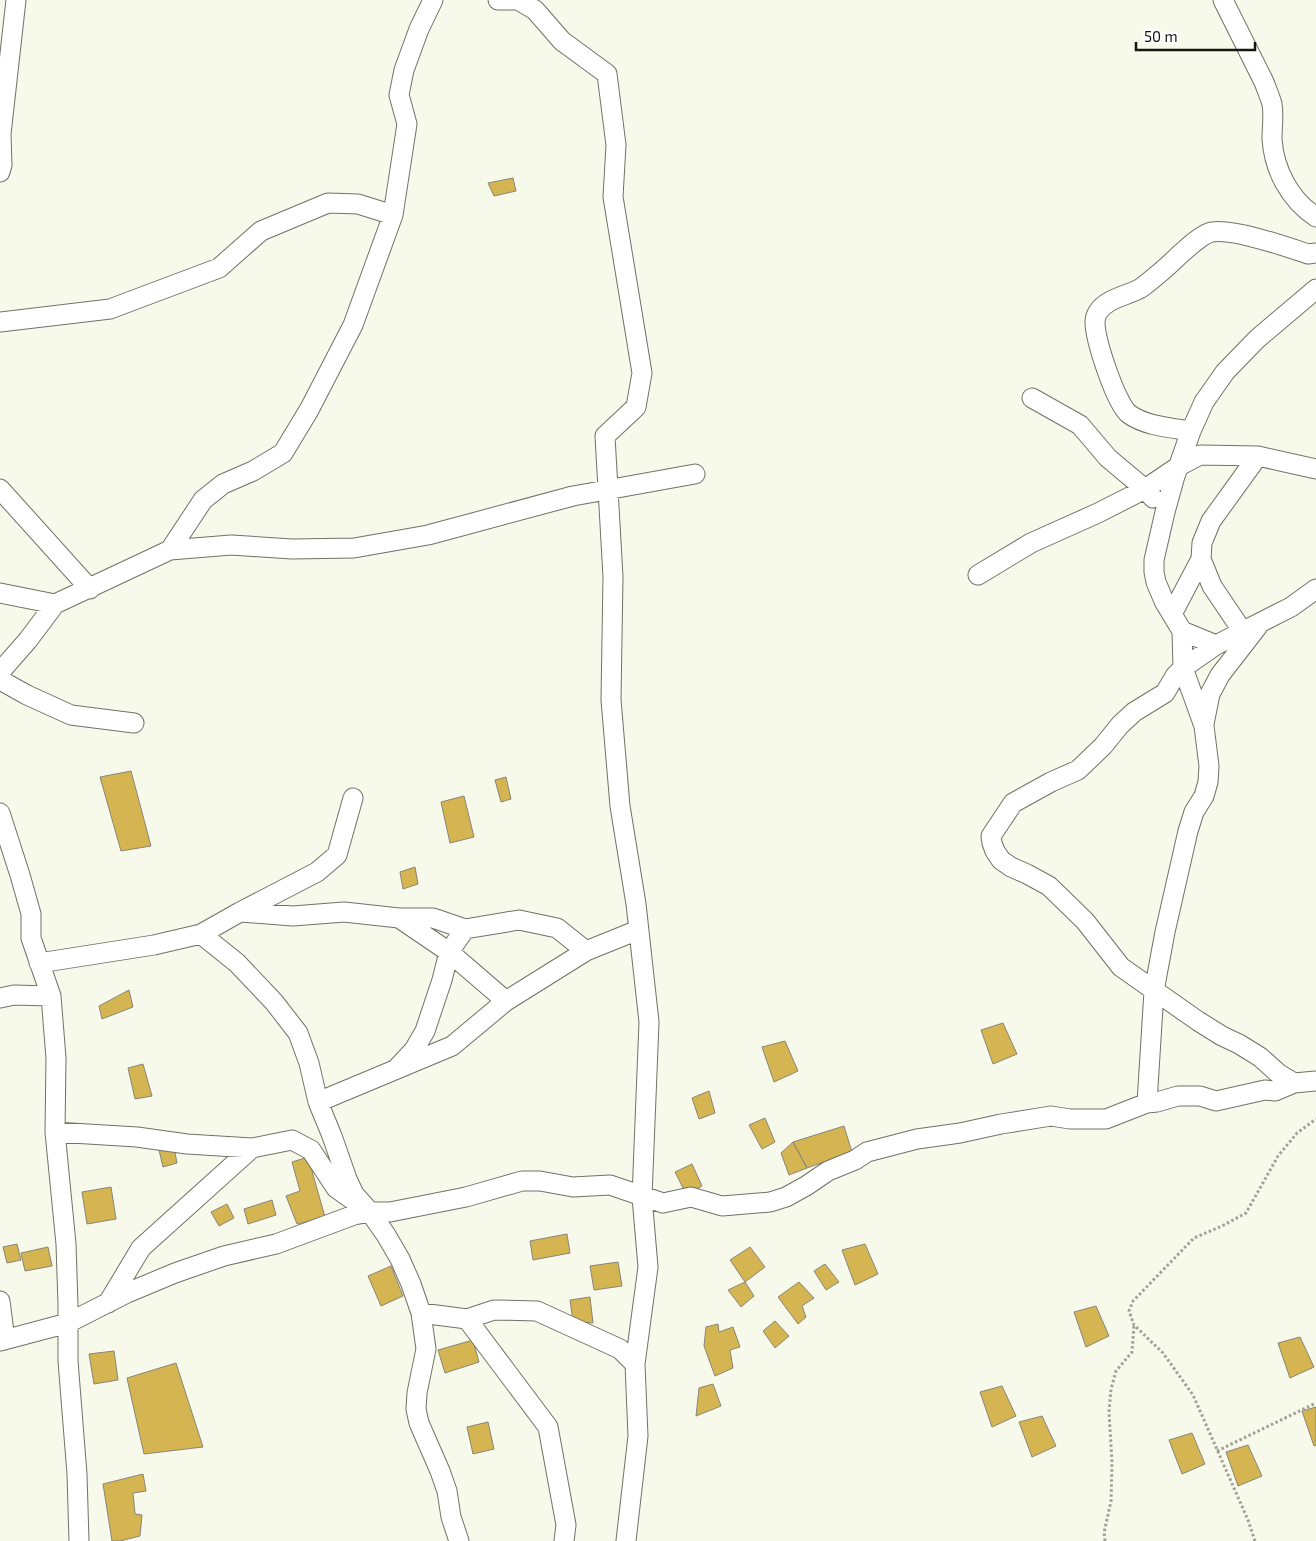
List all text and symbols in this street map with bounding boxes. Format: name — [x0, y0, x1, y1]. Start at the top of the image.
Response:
scale bar — [1136, 20, 1255, 52]
text: 50 m — [1144, 27, 1178, 45]

